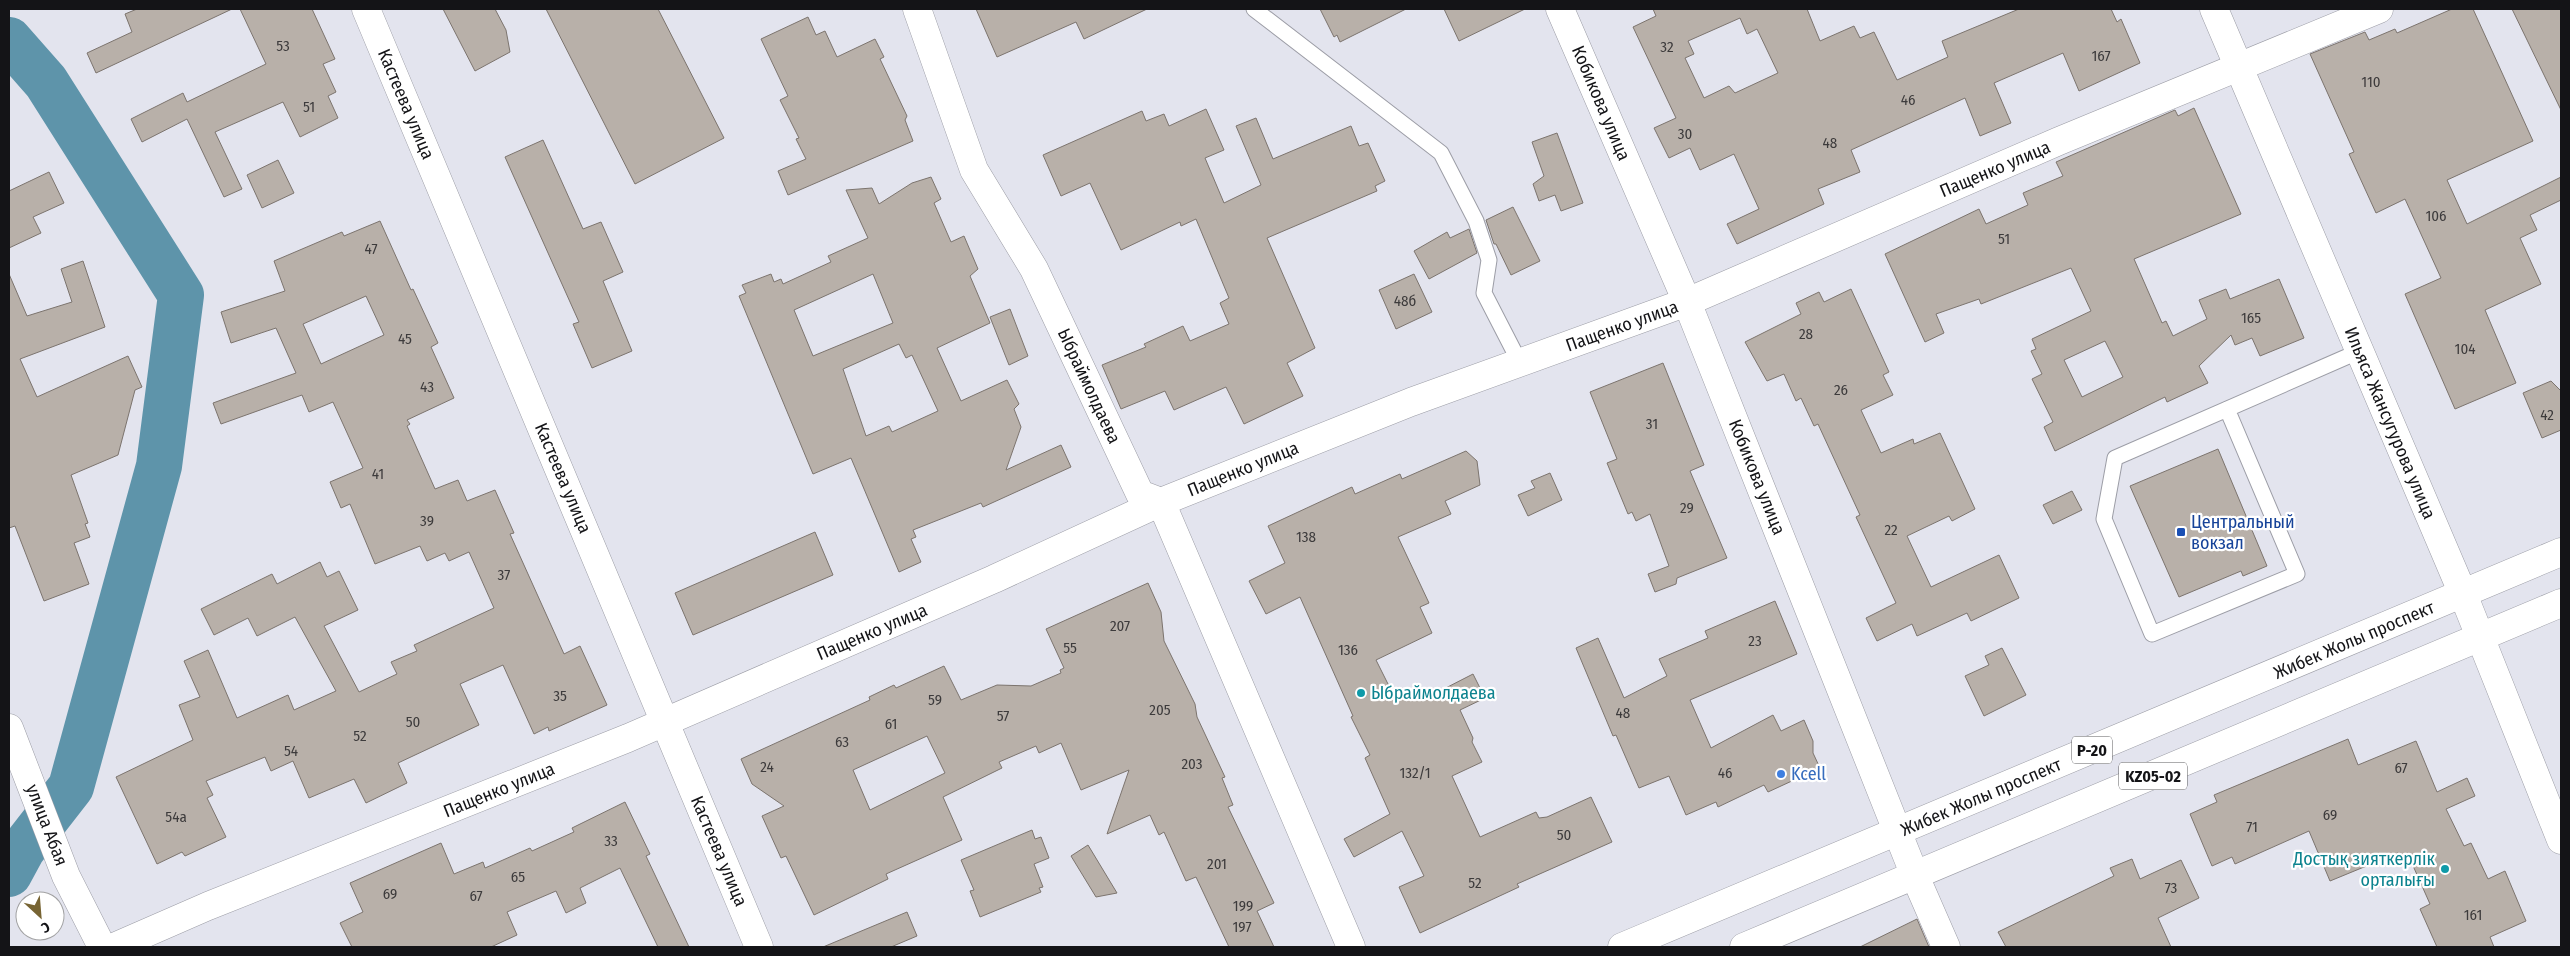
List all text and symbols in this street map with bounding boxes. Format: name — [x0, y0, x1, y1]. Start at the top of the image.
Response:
house number: 53 — [276, 37, 290, 55]
house number: 32 — [1660, 38, 1674, 56]
street label: Кобикова улица — [1567, 42, 1635, 164]
street label: Кастеева улица — [373, 46, 439, 163]
house number: 167 — [2091, 47, 2111, 65]
house number: 110 — [2361, 73, 2381, 91]
house number: 46 — [1901, 91, 1915, 109]
house number: 51 — [303, 98, 315, 116]
house number: 30 — [1678, 125, 1692, 143]
house number: 48 — [1823, 134, 1837, 152]
street label: Пащенко улица — [1936, 136, 2054, 202]
house number: 106 — [2425, 207, 2447, 225]
house number: 51 — [1998, 230, 2010, 248]
house number: 47 — [364, 240, 378, 258]
house number: 48б — [1394, 292, 1416, 310]
street label: Пащенко улица — [1563, 295, 1681, 357]
house number: 165 — [2241, 309, 2261, 327]
street label: Ильяса Жансугурова улица — [2340, 324, 2441, 522]
street label: Ыбраймолдаева — [1053, 325, 1125, 447]
house number: 28 — [1799, 325, 1813, 343]
house number: 45 — [398, 330, 412, 348]
house number: 104 — [2455, 340, 2475, 358]
house number: 43 — [420, 378, 434, 396]
house number: 26 — [1834, 381, 1848, 399]
house number: 42 — [2540, 406, 2554, 424]
house number: 31 — [1646, 415, 1658, 433]
street label: Кобикова улица — [1724, 416, 1790, 538]
street label: Кастеева улица — [530, 420, 596, 537]
street label: Пащенко улица — [1184, 437, 1302, 501]
house number: 41 — [372, 465, 384, 483]
house number: 29 — [1680, 499, 1694, 517]
place label: Центральный вокзал — [2191, 511, 2295, 554]
house number: 39 — [420, 512, 434, 530]
house number: 22 — [1884, 521, 1898, 539]
marker: Центральный вокзал — [2175, 526, 2187, 538]
house number: 138 — [1296, 528, 1316, 546]
house number: 37 — [498, 566, 510, 584]
street label: Жибек Жолы проспект — [2270, 596, 2438, 684]
street label: Пащенко улица — [813, 599, 931, 665]
house number: 207 — [1110, 617, 1130, 635]
house number: 23 — [1748, 632, 1762, 650]
house number: 55 — [1063, 639, 1077, 657]
house number: 136 — [1338, 641, 1358, 659]
place label: Ыбраймолдаева — [1371, 682, 1496, 704]
house number: 35 — [553, 687, 567, 705]
marker: Ыбраймолдаева — [1355, 687, 1367, 699]
house number: 59 — [928, 691, 942, 709]
house number: 205 — [1149, 701, 1171, 719]
house number: 48 — [1616, 704, 1630, 722]
house number: 57 — [997, 707, 1009, 725]
house number: 50 — [406, 713, 420, 731]
house number: 61 — [885, 715, 897, 733]
house number: 52 — [353, 727, 367, 745]
house number: 63 — [835, 733, 849, 751]
road number: Р-20 — [2072, 736, 2112, 764]
house number: 54 — [284, 742, 298, 760]
street label: Жибек Жолы проспект — [1897, 753, 2065, 841]
house number: 203 — [1181, 755, 1203, 773]
street label: Пащенко улица — [440, 758, 558, 822]
house number: 24 — [760, 758, 774, 776]
house number: 67 — [2394, 759, 2408, 777]
road number: KZ05-02 — [2119, 762, 2187, 789]
place label: Kcell — [1791, 763, 1826, 785]
house number: 132/1 — [1399, 764, 1431, 782]
house number: 46 — [1718, 764, 1732, 782]
marker: Kcell — [1775, 768, 1787, 780]
street label: улица Абая — [21, 781, 73, 869]
street label: Кастеева улица — [686, 793, 752, 910]
house number: 69 — [2323, 806, 2337, 824]
house number: 54а — [165, 808, 187, 826]
house number: 71 — [2246, 818, 2258, 836]
house number: 50 — [1557, 826, 1571, 844]
house number: 33 — [604, 832, 618, 850]
place label: Достық зияткерлік орталығы — [2292, 848, 2436, 891]
house number: 201 — [1207, 855, 1227, 873]
marker: Достық зияткерлік орталығы — [2439, 863, 2451, 875]
house number: 65 — [511, 868, 525, 886]
house number: 52 — [1468, 874, 1482, 892]
house number: 73 — [2165, 879, 2178, 897]
house number: 69 — [383, 885, 397, 903]
house number: 67 — [469, 887, 483, 905]
north arrow — [15, 891, 65, 941]
house number: 199 — [1233, 897, 1253, 915]
house number: 161 — [2464, 906, 2482, 924]
text: С — [38, 918, 53, 937]
house number: 197 — [1232, 918, 1252, 936]

